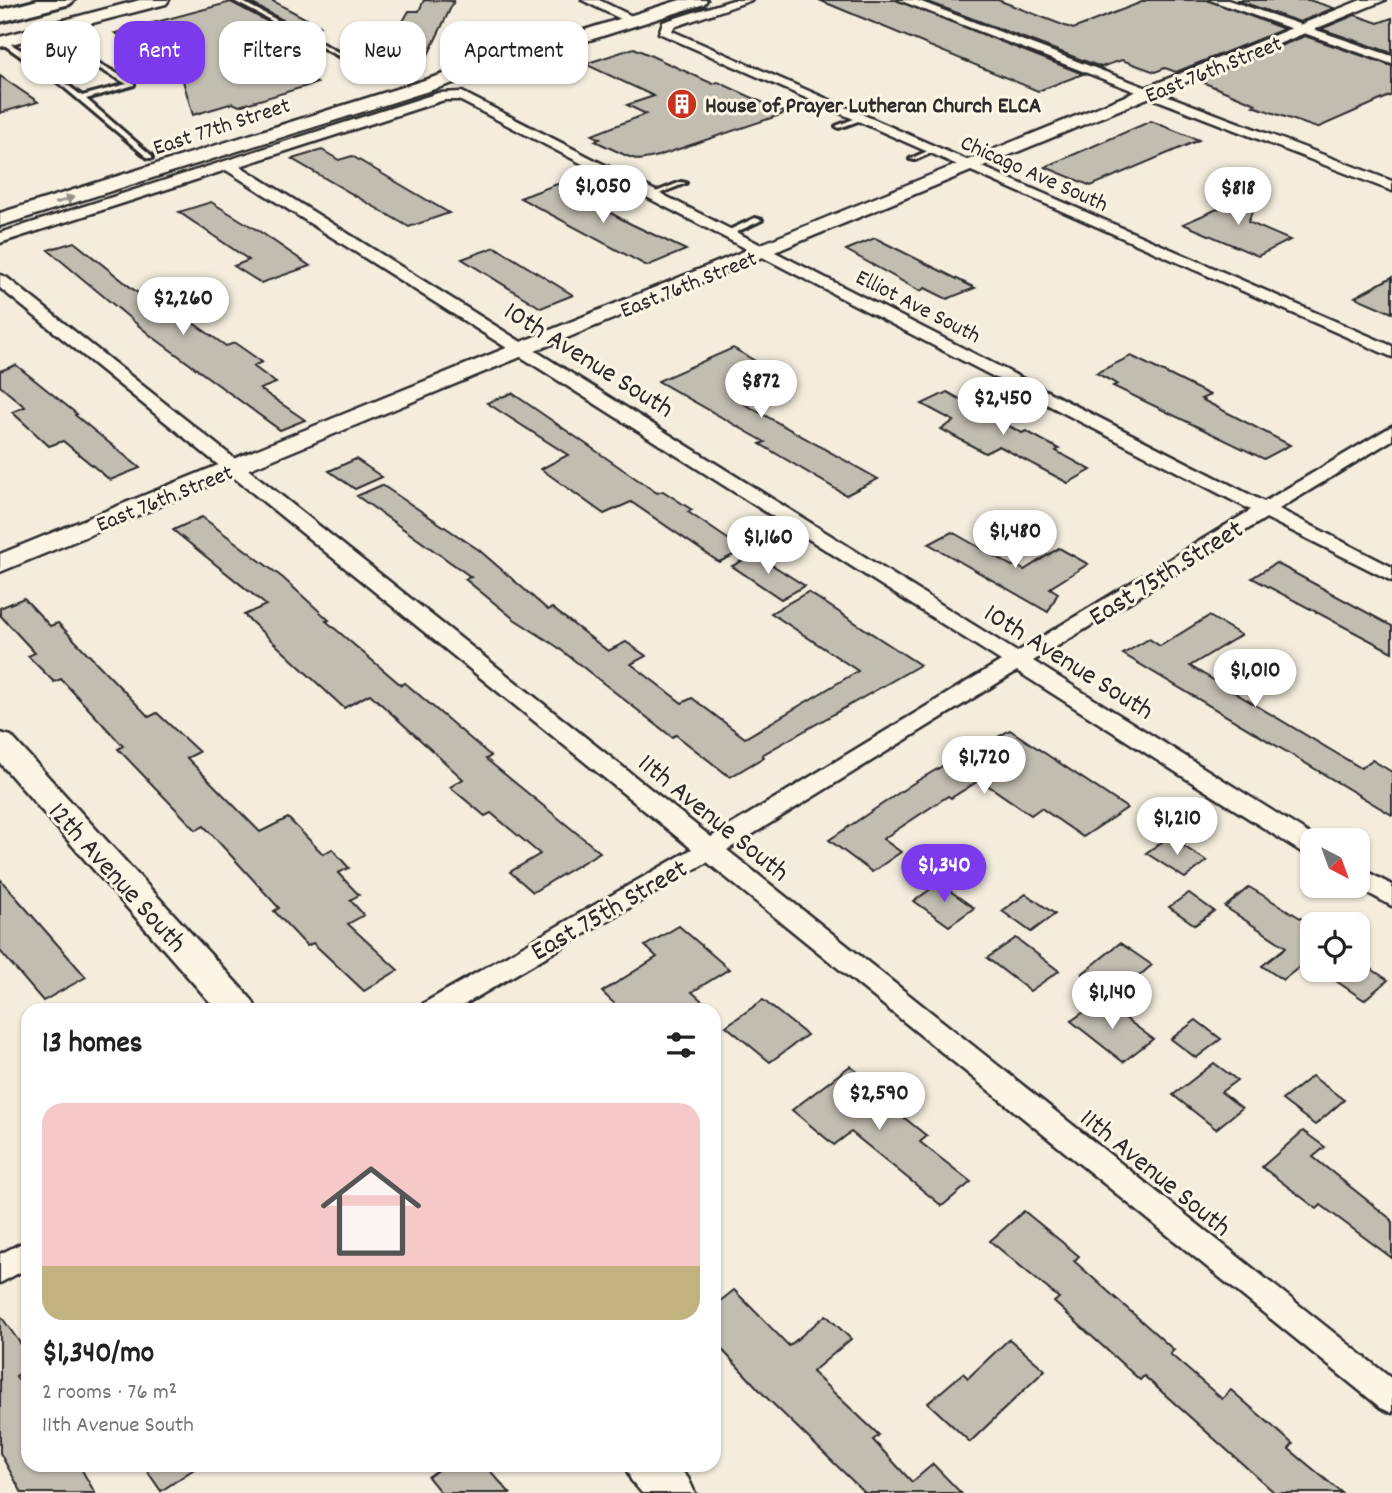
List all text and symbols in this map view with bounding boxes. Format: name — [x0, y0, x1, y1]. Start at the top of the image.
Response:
chip: Buy — [21, 21, 100, 84]
chip: Rent — [114, 21, 205, 84]
chip: Filters — [219, 21, 326, 84]
chip: New — [340, 21, 426, 84]
chip: Apartment — [440, 21, 588, 84]
street label: East 76th Street — [1141, 29, 1288, 114]
building icon: House of Prayer Lutheran Church ELCA — [665, 87, 699, 121]
street label: East 77th Street — [149, 91, 295, 166]
place label: House of Prayer Lutheran Church ELCA — [705, 91, 1041, 124]
street label: Chicago Ave South — [954, 128, 1113, 223]
pin: $1,050 — [546, 166, 660, 225]
pin: $818 — [1197, 168, 1279, 227]
text: $1,050 — [575, 171, 631, 204]
text: $818 — [1220, 173, 1256, 206]
one-way arrow — [55, 194, 76, 205]
street label: East 76th Street — [616, 244, 763, 329]
street label: Elliot Ave South — [849, 262, 986, 354]
pin: $2,260 — [126, 278, 240, 337]
text: $2,260 — [153, 283, 213, 316]
street label: 10th Avenue South — [494, 294, 680, 431]
pin: $872 — [720, 360, 802, 420]
text: $872 — [741, 366, 781, 399]
pin: $2,450 — [946, 378, 1060, 437]
text: $2,450 — [974, 383, 1032, 416]
street label: East 76th Street — [92, 458, 239, 543]
pin: $1,480 — [958, 510, 1072, 570]
street label: East 75th Street — [1083, 512, 1253, 639]
pin: $1,160 — [711, 516, 825, 576]
text: $1,480 — [989, 516, 1041, 549]
text: $1,160 — [743, 522, 793, 555]
street label: 10th Avenue South — [974, 596, 1160, 733]
pin: $1,010 — [1198, 650, 1312, 709]
text: $1,010 — [1229, 655, 1281, 688]
pin: $1,720 — [927, 736, 1041, 796]
text: $1,720 — [958, 742, 1010, 775]
street label: 11th Avenue South — [627, 746, 796, 894]
street label: 12th Avenue South — [37, 795, 194, 964]
pin: $1,210 — [1120, 798, 1234, 857]
text: $1,210 — [1153, 803, 1201, 836]
north arrow — [1300, 828, 1370, 898]
map controls — [1300, 828, 1370, 982]
pin: $1,340 — [887, 844, 1001, 904]
text: $1,340 — [917, 850, 971, 883]
street label: East 75th Street — [524, 851, 697, 974]
button: locate — [1300, 912, 1370, 982]
pin: $1,140 — [1055, 972, 1169, 1031]
text: $1,140 — [1088, 977, 1136, 1010]
text: 13 homes — [42, 1024, 142, 1067]
icon: filters — [662, 1026, 700, 1064]
pin: $2,590 — [822, 1072, 936, 1132]
text: $2,590 — [849, 1078, 909, 1111]
street label: 11th Avenue South — [1069, 1101, 1238, 1249]
icon: home — [308, 1148, 434, 1274]
text: $1,340/mo — [42, 1334, 154, 1377]
text: 2 rooms · 76 m² — [42, 1377, 177, 1410]
text: 11th Avenue South — [42, 1410, 194, 1443]

